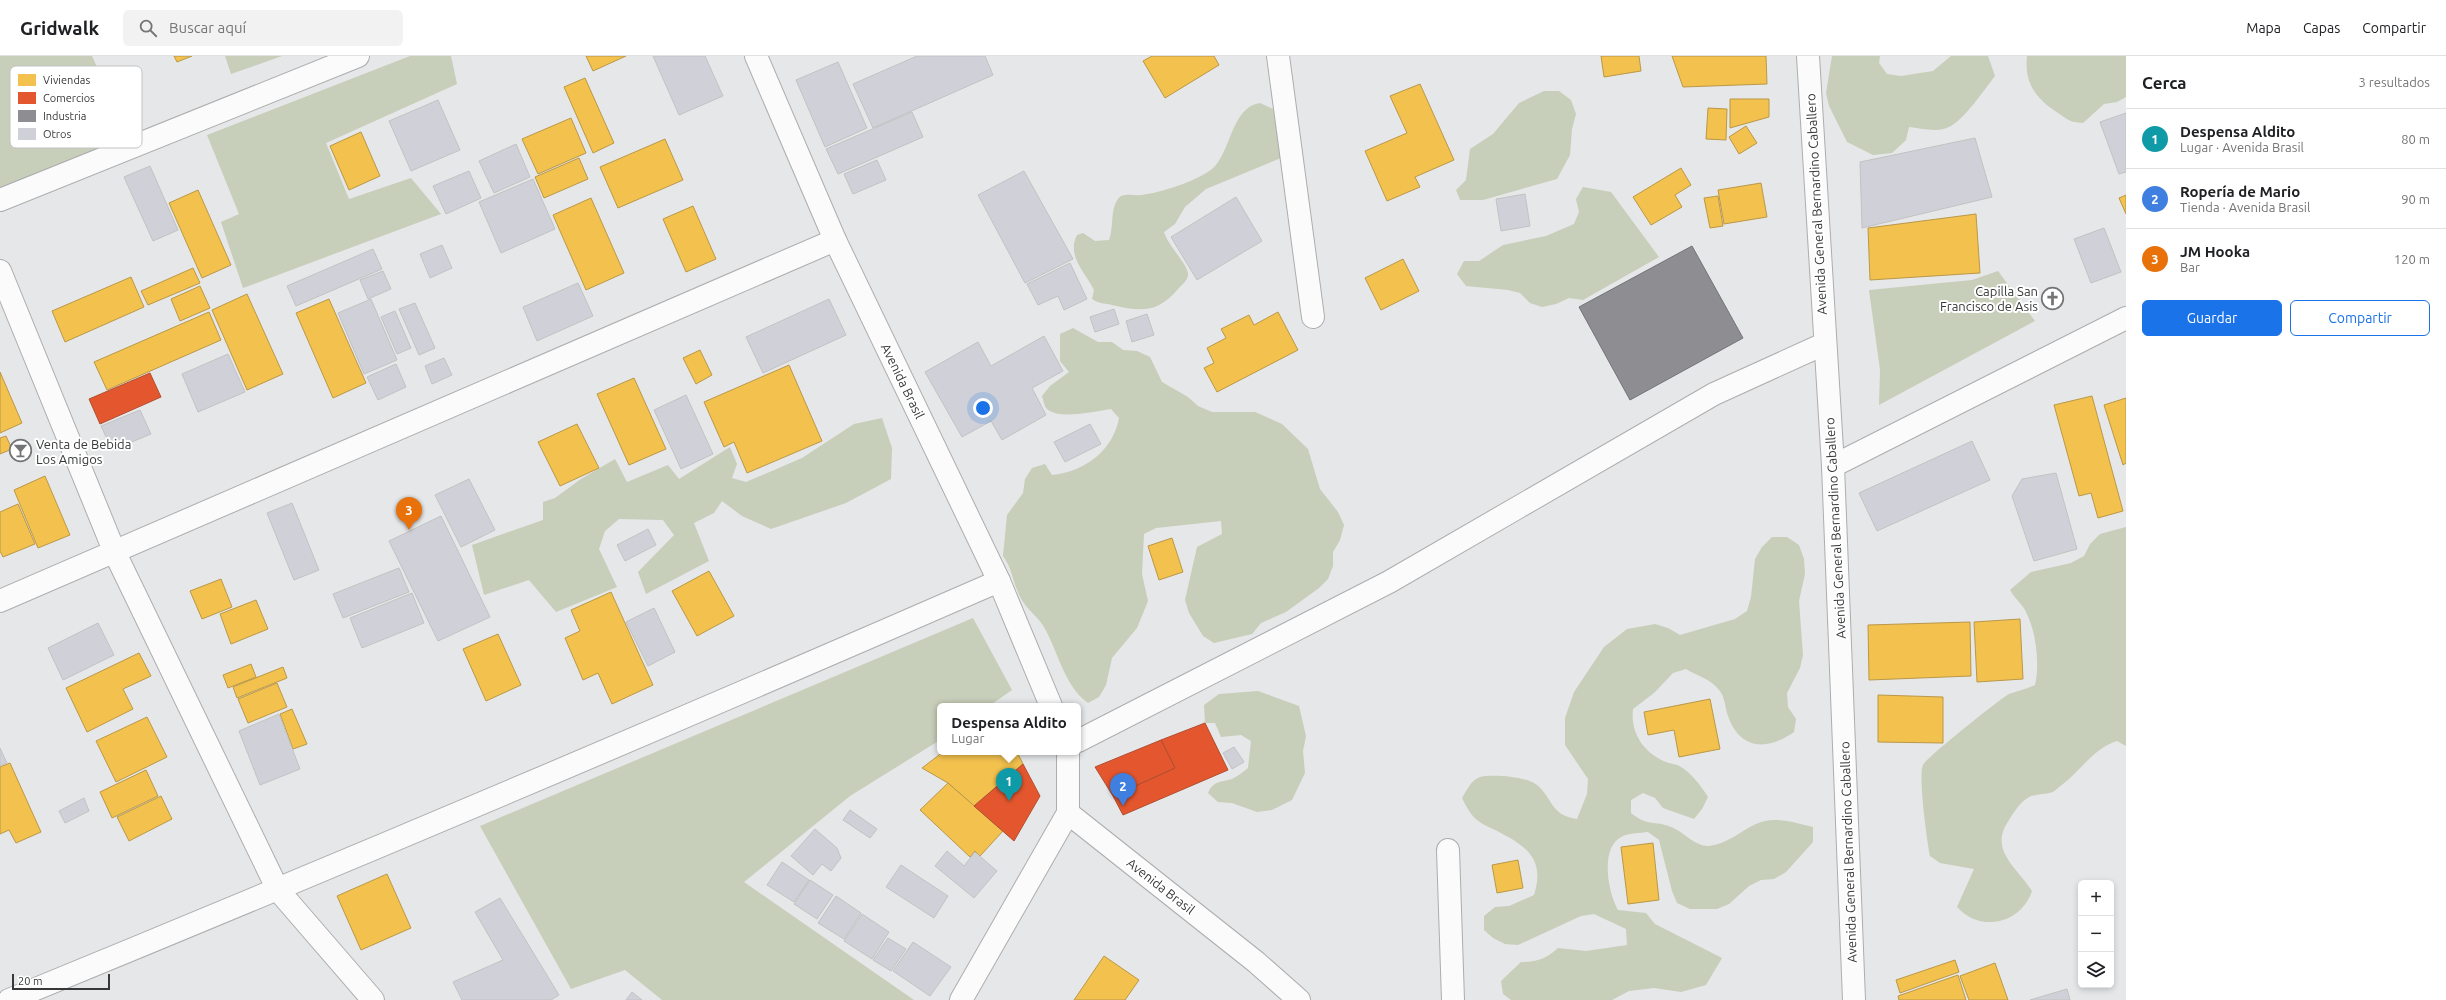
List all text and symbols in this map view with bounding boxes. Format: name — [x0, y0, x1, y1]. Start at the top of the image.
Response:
search box — [123, 10, 403, 46]
text: Gridwalk — [20, 17, 99, 39]
icon: search — [137, 17, 159, 39]
text: Buscar aquí — [169, 19, 246, 36]
text: Mapa — [2246, 20, 2281, 36]
text: Capas — [2303, 20, 2340, 36]
text: Compartir — [2362, 20, 2426, 36]
legend — [10, 66, 142, 148]
text: Cerca — [2142, 73, 2187, 92]
text: Viviendas — [43, 74, 90, 86]
text: 3 resultados — [2359, 75, 2430, 89]
text: Comercios — [43, 92, 95, 104]
street label: Avenida General Bernardino Caballero — [1803, 93, 1829, 315]
text: Industria — [43, 110, 86, 122]
text: Despensa Aldito — [2180, 123, 2295, 140]
text: Otros — [43, 128, 71, 140]
text: 1 — [2151, 132, 2159, 146]
text: 80 m — [2401, 132, 2430, 146]
text: Lugar · Avenida Brasil — [2180, 140, 2304, 154]
text: Ropería de Mario — [2180, 183, 2300, 200]
text: 2 — [2151, 192, 2159, 206]
text: 90 m — [2401, 192, 2430, 206]
text: Tienda · Avenida Brasil — [2180, 200, 2310, 214]
text: JM Hooka — [2180, 243, 2250, 260]
text: 3 — [2151, 252, 2159, 266]
text: 120 m — [2394, 252, 2430, 266]
text: Bar — [2180, 260, 2200, 274]
place label: Capilla San Francisco de Asis — [1940, 284, 2038, 313]
church icon: Capilla San Francisco de Asis — [2040, 285, 2066, 311]
button: Guardar — [2142, 300, 2282, 336]
button: Compartir — [2290, 300, 2430, 336]
street label: Avenida Brasil — [879, 341, 927, 421]
your location — [973, 398, 993, 418]
street label: Avenida General Bernardino Caballero — [1822, 417, 1848, 639]
place label: Venta de Bebida Los Amigos — [36, 437, 131, 466]
bar icon: Venta de Bebida Los Amigos — [7, 438, 33, 464]
pin: 3 — [396, 497, 422, 530]
popup — [937, 703, 1081, 755]
text: Despensa Aldito — [951, 714, 1067, 731]
text: Lugar — [951, 731, 984, 745]
street label: Avenida General Bernardino Caballero — [1837, 741, 1859, 963]
pin: 1 — [996, 768, 1022, 801]
pin: 2 — [1110, 773, 1136, 806]
street label: Avenida Brasil — [1125, 855, 1198, 917]
map controls — [2078, 880, 2114, 988]
button: + — [2078, 880, 2114, 916]
button: − — [2078, 916, 2114, 952]
button: layers — [2078, 952, 2114, 988]
scale bar — [12, 972, 110, 991]
text: 20 m — [18, 975, 42, 987]

